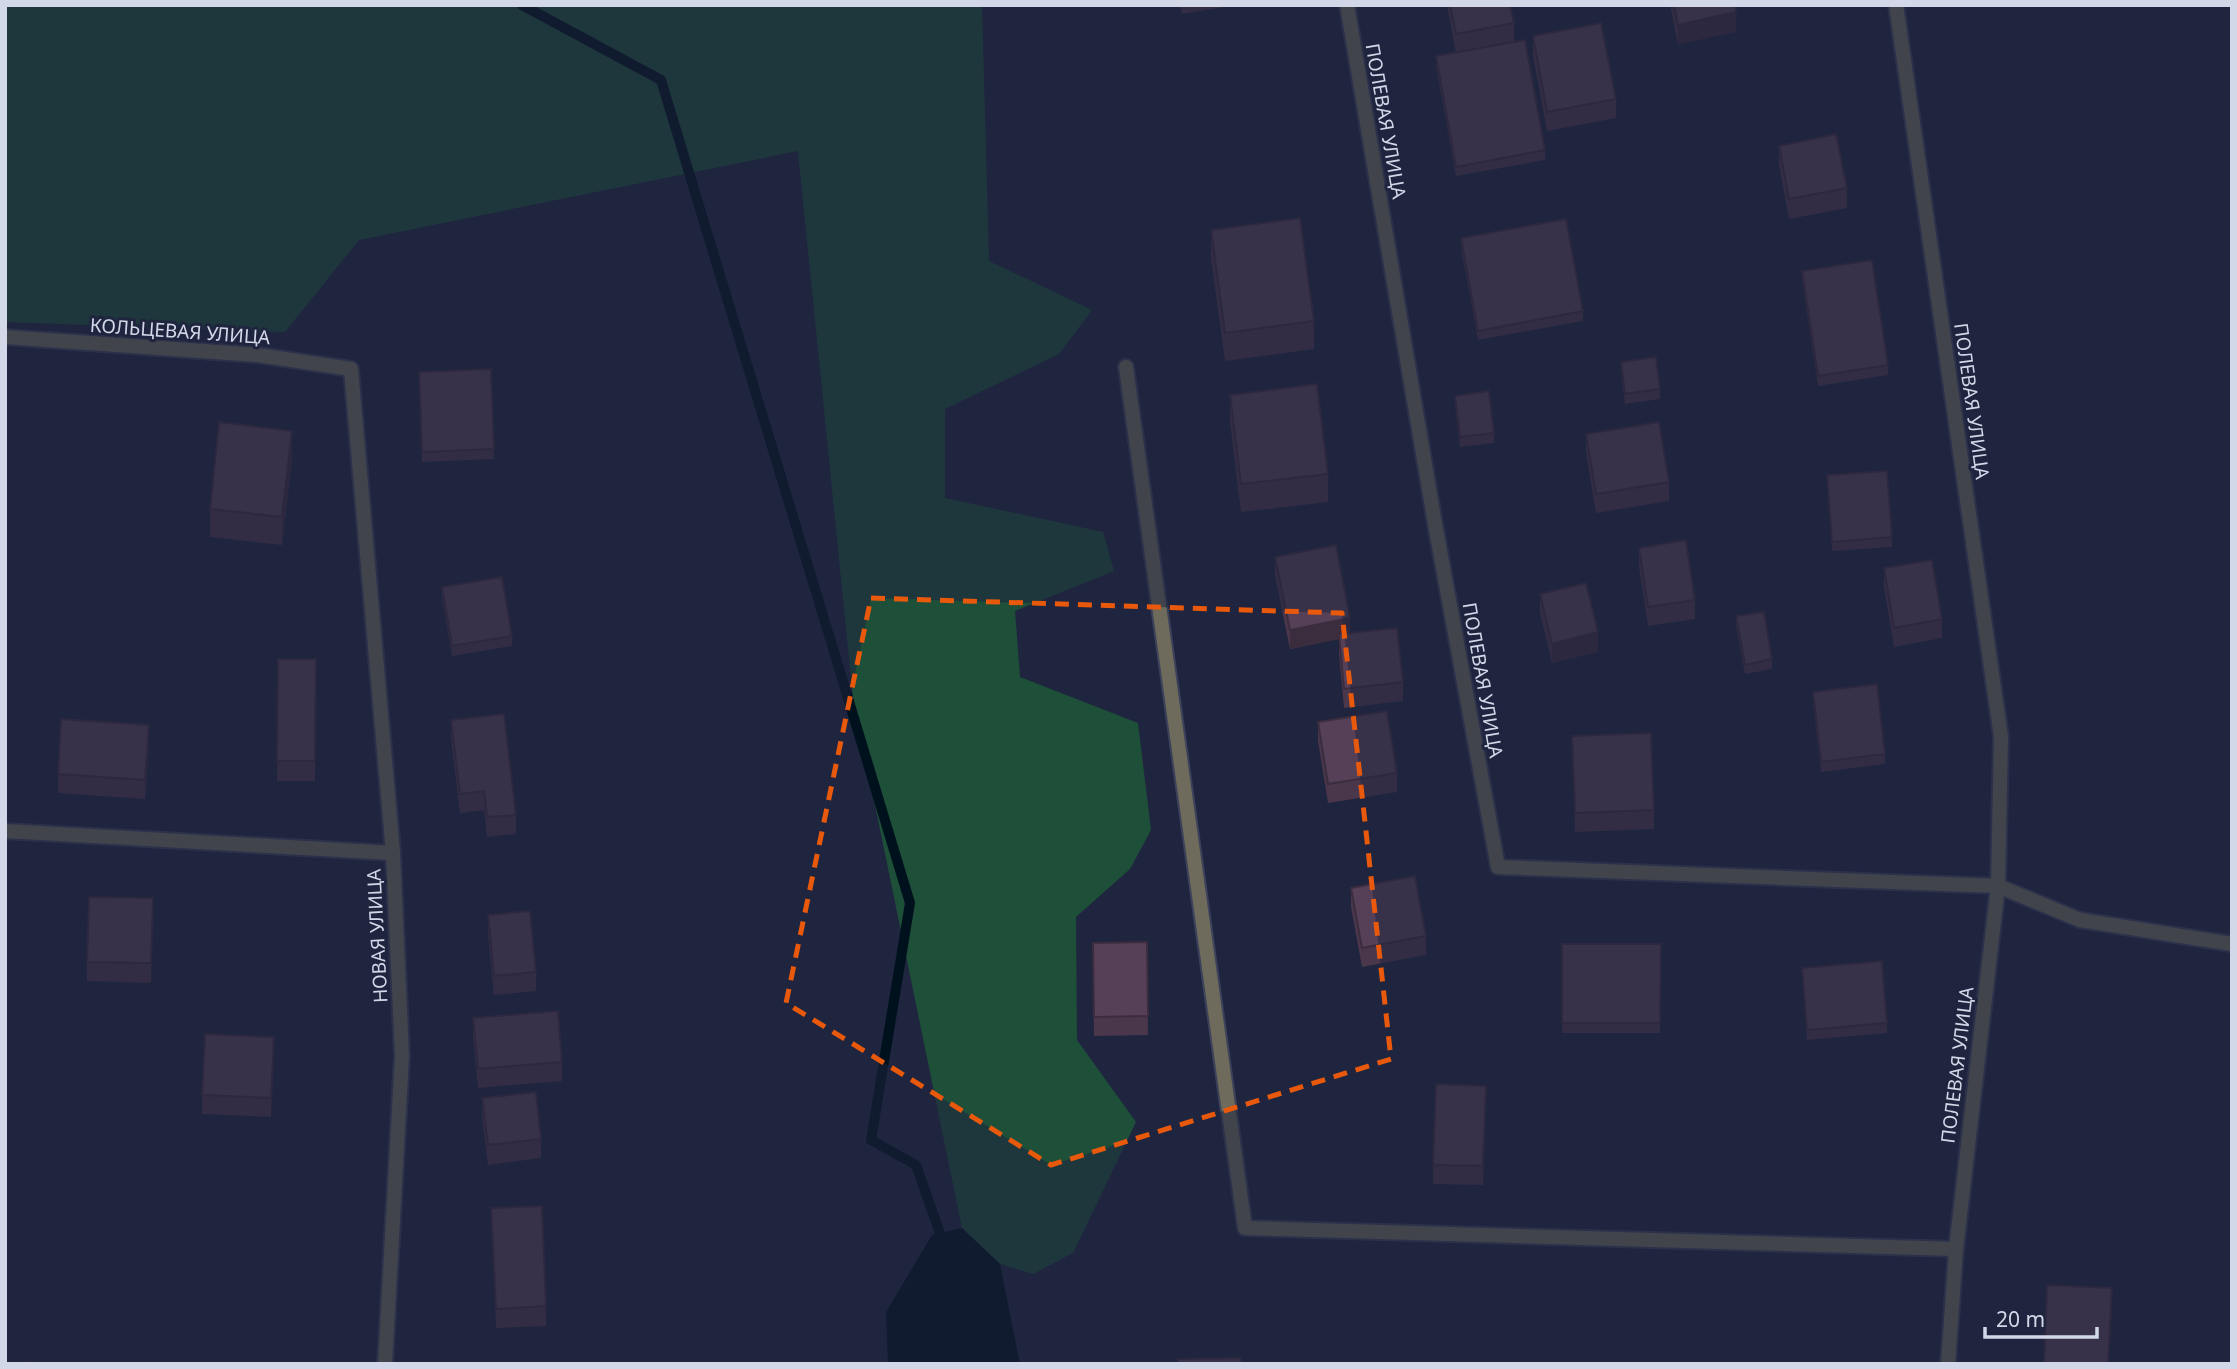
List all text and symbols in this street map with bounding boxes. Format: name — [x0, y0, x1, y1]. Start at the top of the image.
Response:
street label: ПОЛЕВАЯ УЛИЦА — [1360, 41, 1413, 202]
street label: КОЛЬЦЕВАЯ УЛИЦА — [89, 312, 272, 350]
street label: ПОЛЕВАЯ УЛИЦА — [1948, 321, 1996, 482]
street label: ПОЛЕВАЯ УЛИЦА — [1457, 600, 1510, 761]
street label: НОВАЯ УЛИЦА — [360, 868, 393, 1004]
street label: ПОЛЕВАЯ УЛИЦА — [1935, 984, 1980, 1145]
scale bar — [1985, 1296, 2097, 1340]
text: 20 m — [1996, 1305, 2045, 1333]

